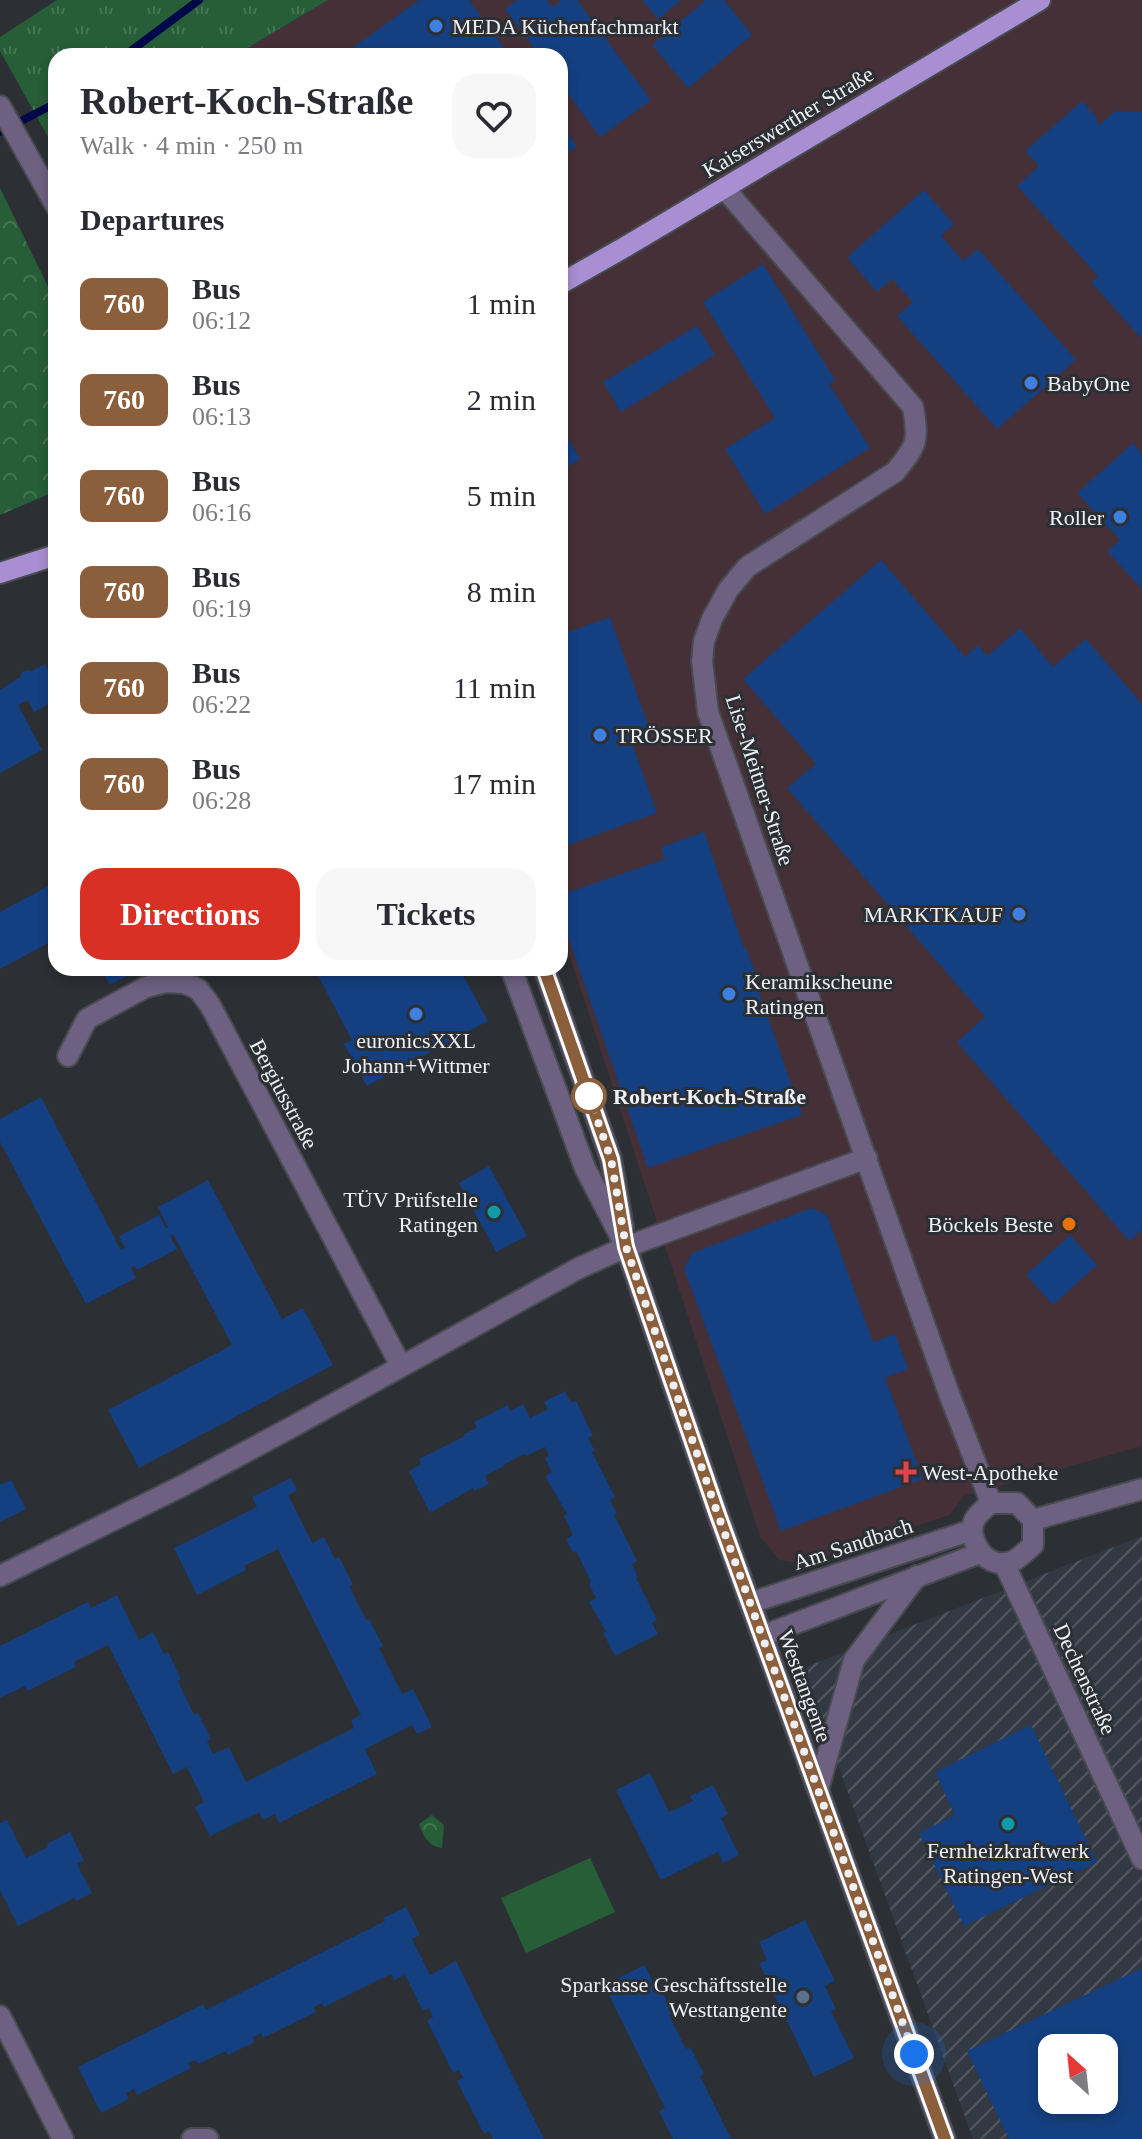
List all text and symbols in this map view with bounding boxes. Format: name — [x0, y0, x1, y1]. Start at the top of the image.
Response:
place label: MEDA Küchenfachmarkt — [452, 14, 679, 39]
marker: MEDA Küchenfachmarkt — [427, 17, 445, 35]
street label: Kaiserswerther Straße — [698, 61, 878, 183]
button: heart — [452, 74, 536, 158]
text: Robert-Koch-Straße — [80, 80, 413, 122]
text: Walk · 4 min · 250 m — [80, 131, 303, 160]
text: Departures — [80, 203, 224, 236]
text: Bus — [192, 272, 240, 305]
text: 1 min — [467, 287, 536, 320]
text: 760 — [103, 288, 145, 319]
text: 06:12 — [192, 306, 251, 335]
text: Bus — [192, 368, 240, 401]
place label: BabyOne — [1047, 371, 1130, 396]
marker: BabyOne — [1022, 374, 1040, 392]
text: 2 min — [467, 383, 536, 416]
text: 760 — [103, 384, 145, 415]
text: 06:13 — [192, 402, 251, 431]
text: Bus — [192, 464, 240, 497]
text: 5 min — [467, 479, 536, 512]
text: 760 — [103, 480, 145, 511]
text: 06:16 — [192, 498, 251, 527]
place label: Roller — [1049, 505, 1105, 530]
marker: Roller — [1111, 508, 1129, 526]
text: Bus — [192, 560, 240, 593]
text: 8 min — [467, 575, 536, 608]
text: 760 — [103, 576, 145, 607]
text: 06:19 — [192, 594, 251, 623]
text: Bus — [192, 656, 240, 689]
text: 11 min — [453, 671, 536, 704]
text: 760 — [103, 672, 145, 703]
text: 06:22 — [192, 690, 251, 719]
street label: Lise-Meitner-Straße — [721, 692, 799, 868]
place label: TRÖSSER — [616, 723, 713, 748]
marker: TRÖSSER — [591, 726, 609, 744]
text: Bus — [192, 752, 240, 785]
text: 17 min — [452, 767, 536, 800]
text: 760 — [103, 768, 145, 799]
text: 06:28 — [192, 786, 251, 815]
button: Directions — [80, 868, 300, 960]
button: Tickets — [316, 868, 536, 960]
place label: MARKTKAUF — [864, 902, 1003, 927]
marker: MARKTKAUF — [1010, 905, 1028, 923]
place label: Keramikscheune Ratingen — [745, 969, 893, 1019]
marker: Keramikscheune Ratingen — [720, 985, 738, 1003]
marker: euronicsXXL Johann+Wittmer — [407, 1005, 425, 1023]
place label: euronicsXXL Johann+Wittmer — [342, 1028, 490, 1078]
street label: Bergiusstraße — [245, 1035, 323, 1153]
marker: Robert-Koch-Straße — [572, 1079, 606, 1113]
place label: Robert-Koch-Straße — [613, 1084, 806, 1109]
place label: TÜV Prüfstelle Ratingen — [343, 1187, 478, 1237]
marker: TÜV Prüfstelle Ratingen — [485, 1203, 503, 1221]
place label: Böckels Beste — [928, 1212, 1053, 1237]
marker: Böckels Beste — [1060, 1215, 1078, 1233]
place label: West-Apotheke — [922, 1460, 1058, 1485]
marker: West-Apotheke — [897, 1463, 915, 1481]
street label: Am Sandbach — [790, 1513, 916, 1575]
street label: Dechenstraße — [1048, 1619, 1122, 1739]
street label: Westtangente — [773, 1626, 837, 1746]
marker: Fernheizkraftwerk Ratingen-West — [999, 1815, 1017, 1833]
place label: Fernheizkraftwerk Ratingen-West — [927, 1838, 1089, 1888]
place label: Sparkasse Geschäftsstelle Westtangente — [560, 1972, 787, 2022]
marker: Sparkasse Geschäftsstelle Westtangente — [794, 1988, 812, 2006]
your location — [894, 2034, 934, 2074]
north arrow — [1038, 2034, 1118, 2114]
map controls — [1038, 2034, 1118, 2114]

